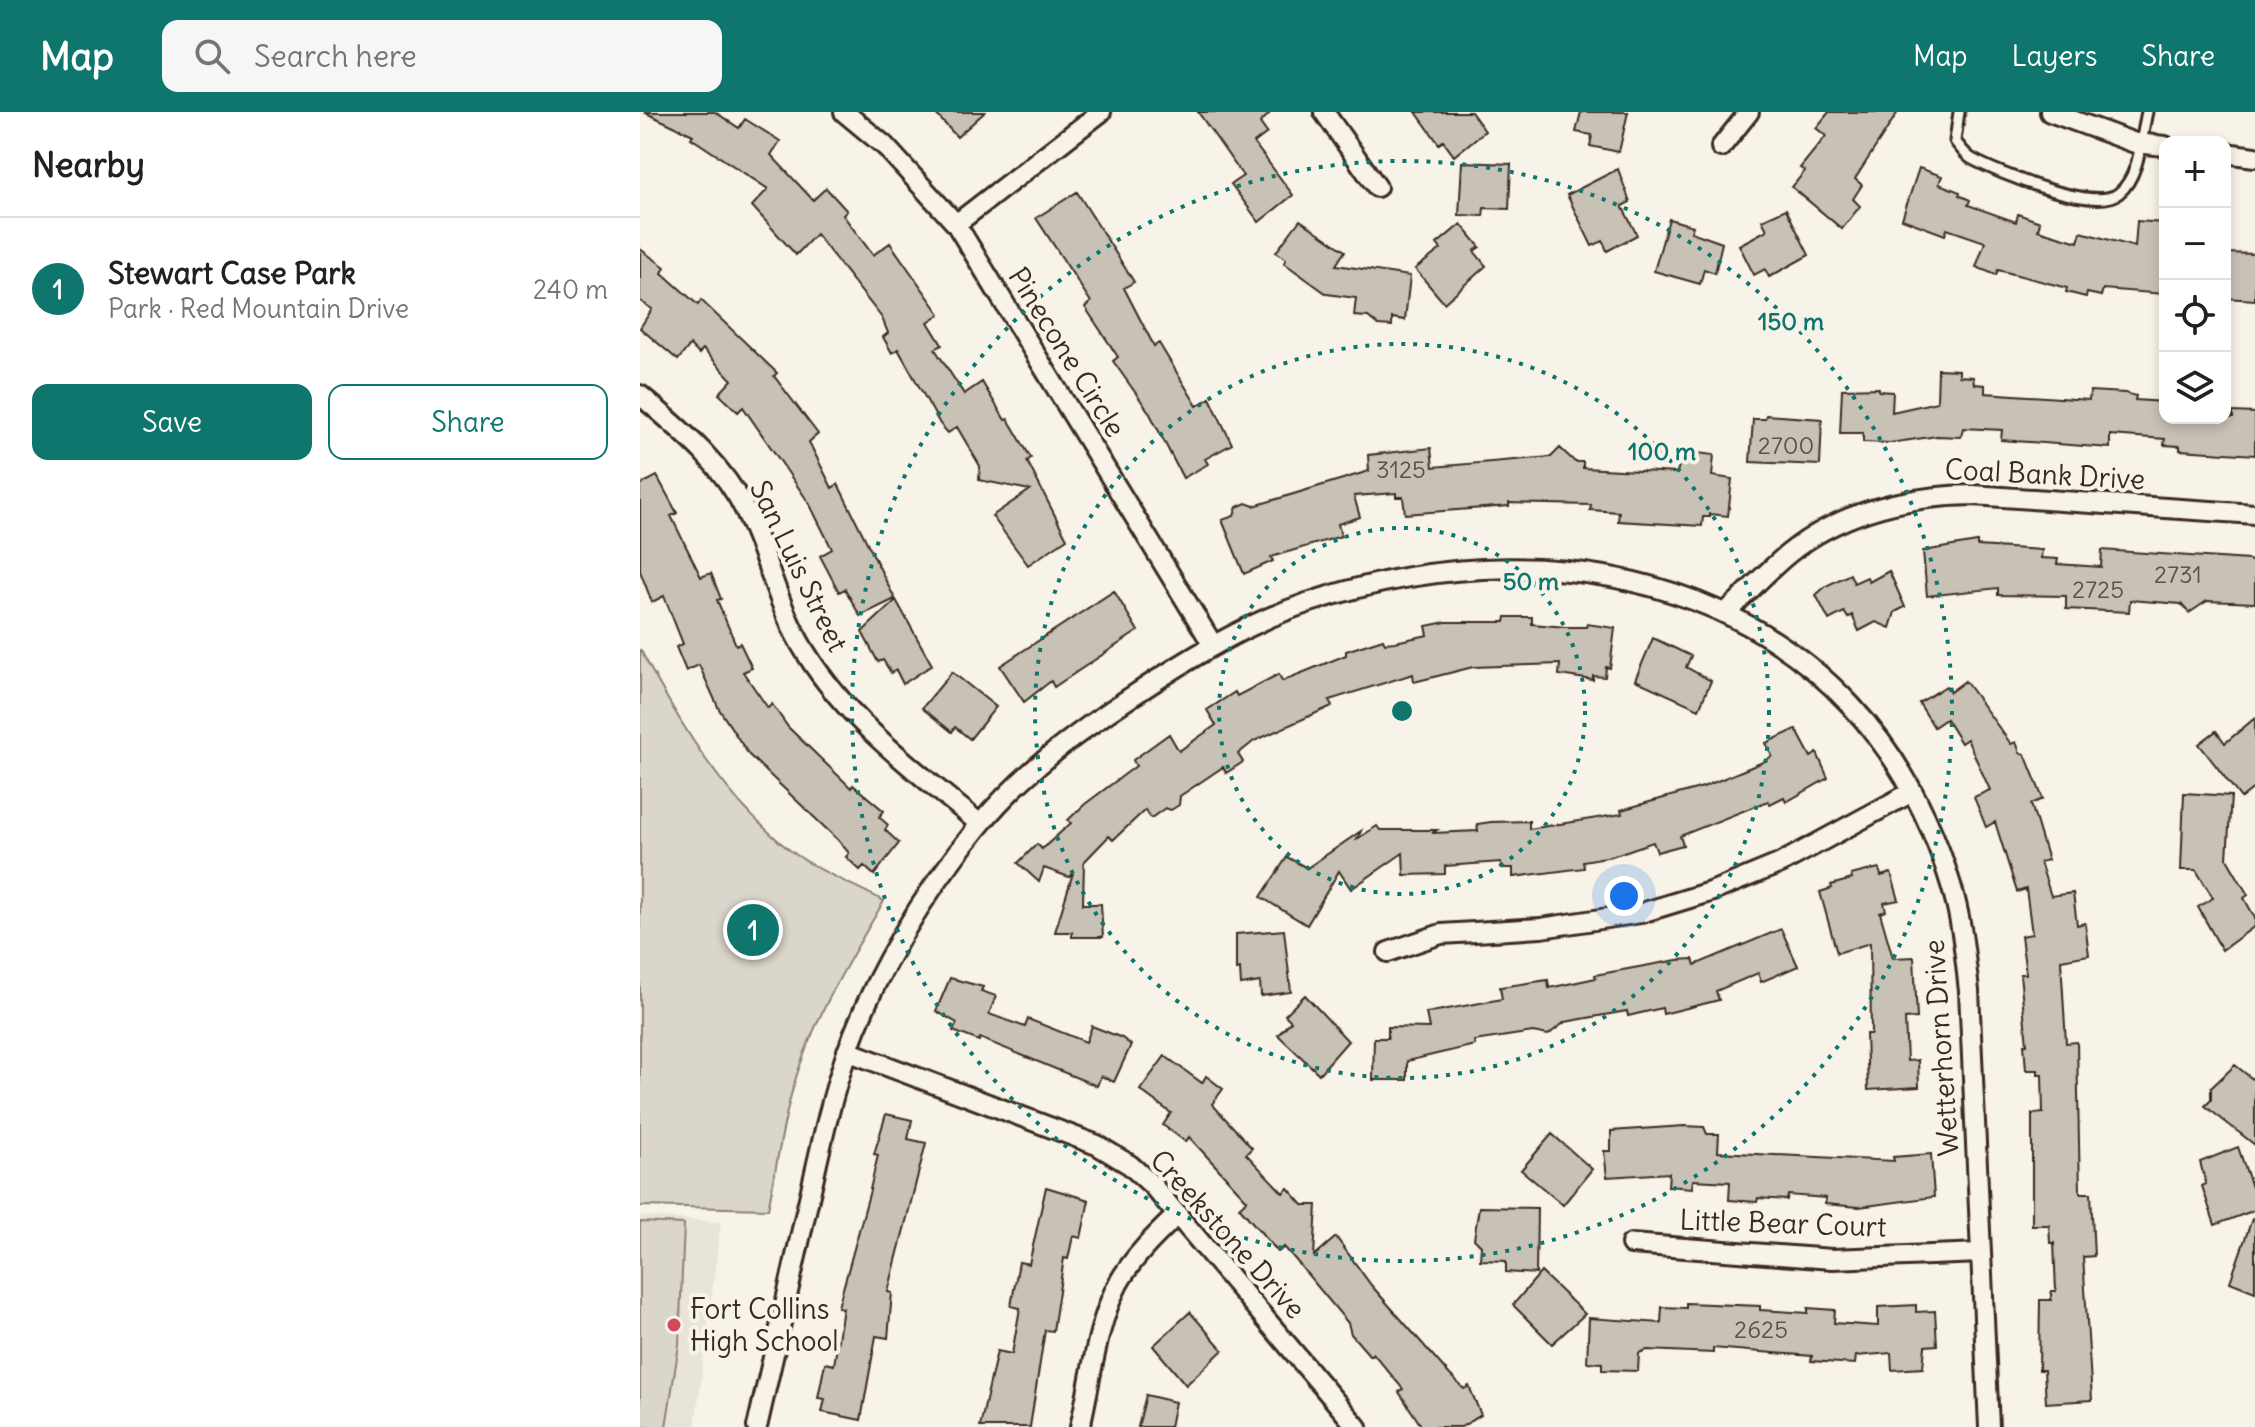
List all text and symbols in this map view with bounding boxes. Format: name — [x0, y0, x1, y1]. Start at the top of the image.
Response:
search box — [162, 20, 722, 92]
text: Map — [40, 33, 114, 80]
icon: search — [190, 34, 234, 78]
text: Search here — [254, 37, 417, 75]
text: Map — [1913, 38, 1968, 74]
text: Layers — [2012, 38, 2098, 74]
text: Share — [2142, 38, 2215, 74]
map controls — [2159, 136, 2231, 424]
button: + — [2159, 136, 2231, 208]
text: Nearby — [32, 143, 145, 186]
button: − — [2159, 208, 2231, 280]
text: Stewart Case Park — [108, 254, 356, 292]
street label: Pinecone Circle — [1000, 260, 1134, 444]
text: 1 — [53, 273, 63, 306]
text: 240 m — [533, 273, 608, 306]
button: locate — [2159, 280, 2231, 352]
text: Park · Red Mountain Drive — [108, 292, 409, 325]
text: 150 m — [1758, 306, 1824, 336]
button: layers — [2159, 352, 2231, 424]
button: Save — [32, 384, 312, 460]
button: Share — [328, 384, 608, 460]
house number: 2700 — [1758, 430, 1814, 460]
text: 100 m — [1628, 436, 1696, 466]
street label: Coal Bank Drive — [1944, 451, 2146, 497]
house number: 3125 — [1376, 454, 1426, 484]
street label: San Luis Street — [742, 474, 856, 658]
house number: 2731 — [2154, 559, 2202, 589]
text: 50 m — [1503, 566, 1559, 596]
house number: 2725 — [2072, 574, 2124, 604]
centre of rings — [1388, 697, 1416, 725]
your location — [1604, 876, 1644, 916]
pin: 1 — [727, 900, 779, 960]
street label: Wetterhorn Drive — [1915, 939, 1967, 1157]
street label: Creekstone Drive — [1143, 1142, 1313, 1326]
street label: Little Bear Court — [1679, 1201, 1887, 1245]
place label: Fort Collins High School — [690, 1291, 839, 1359]
house number: 2625 — [1734, 1314, 1788, 1344]
marker: Fort Collins High School — [665, 1316, 683, 1334]

